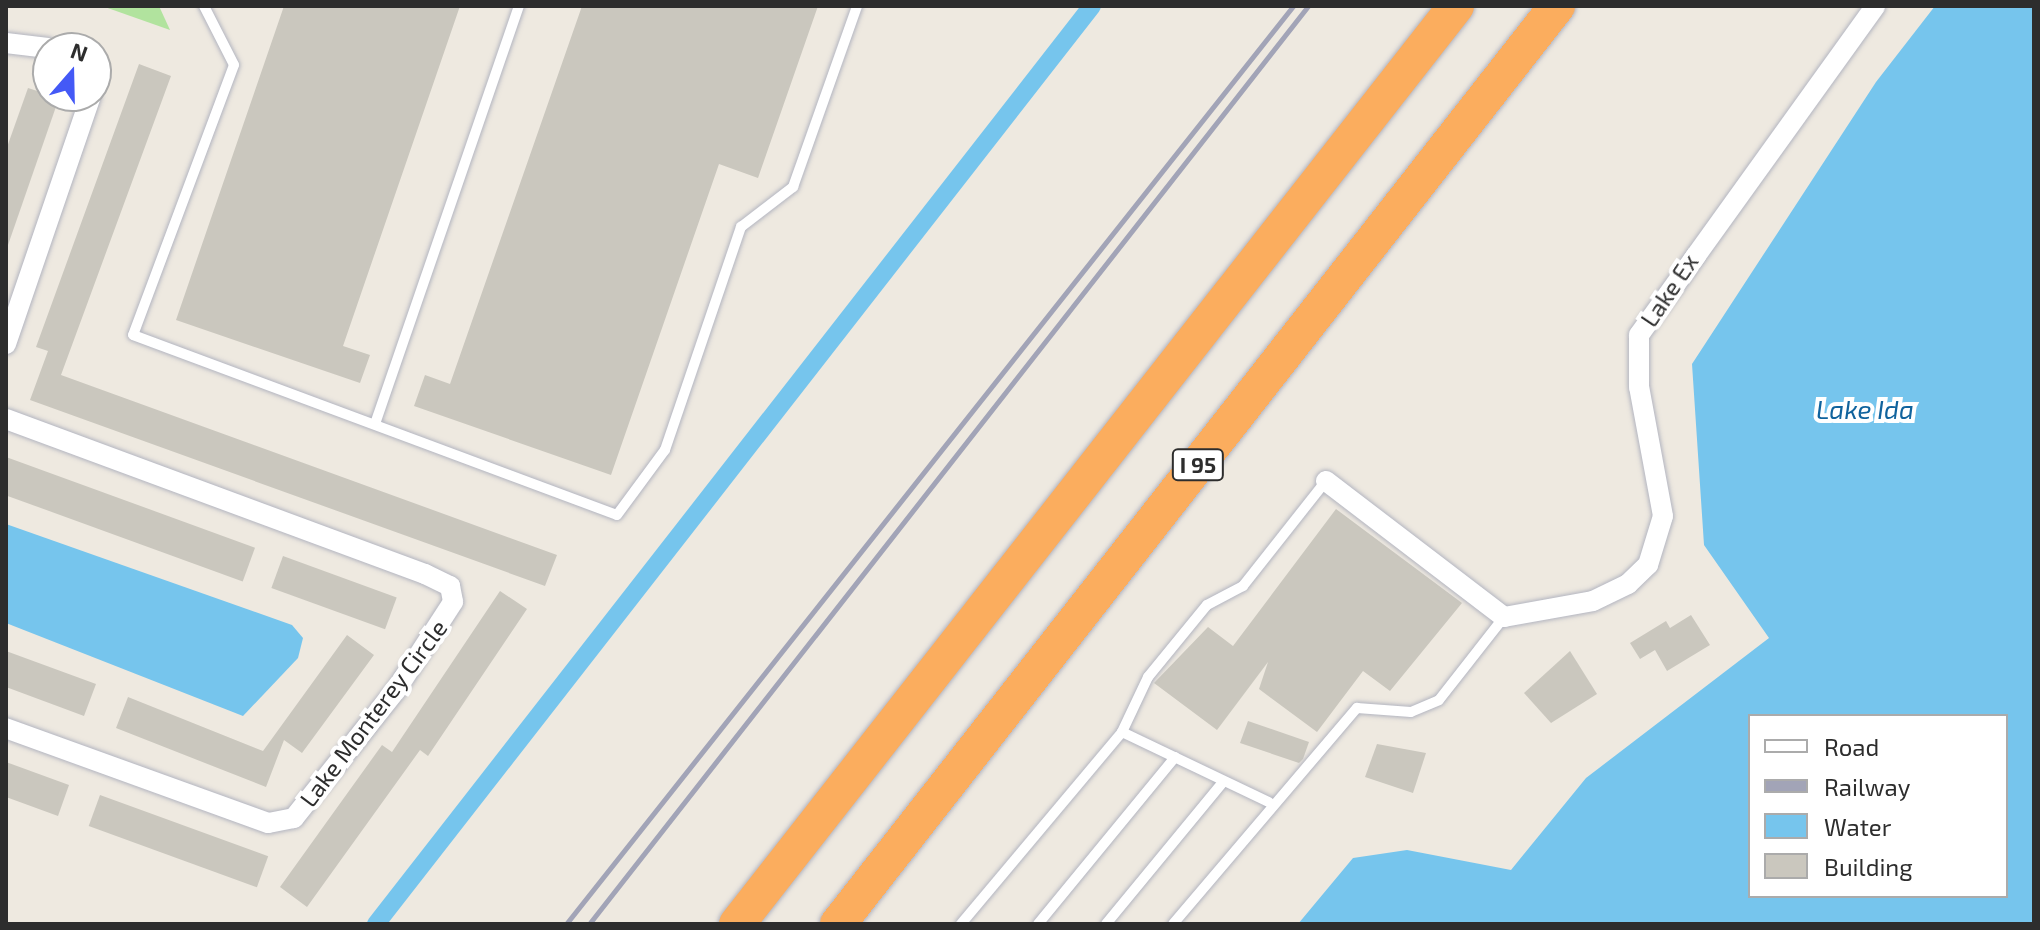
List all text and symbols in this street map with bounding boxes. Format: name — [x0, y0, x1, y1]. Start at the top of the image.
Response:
north arrow — [32, 32, 112, 112]
text: N — [68, 36, 91, 66]
street label: Lake Ex — [1634, 248, 1704, 332]
water label: Lake Ida — [1816, 393, 1914, 425]
road number: I 95 — [1170, 447, 1226, 483]
street label: Lake Monterey Circle — [293, 614, 453, 812]
legend — [1748, 714, 2008, 898]
text: Road — [1824, 732, 1879, 761]
text: Railway — [1824, 772, 1910, 801]
text: Water — [1824, 812, 1891, 841]
text: Building — [1824, 852, 1913, 881]

